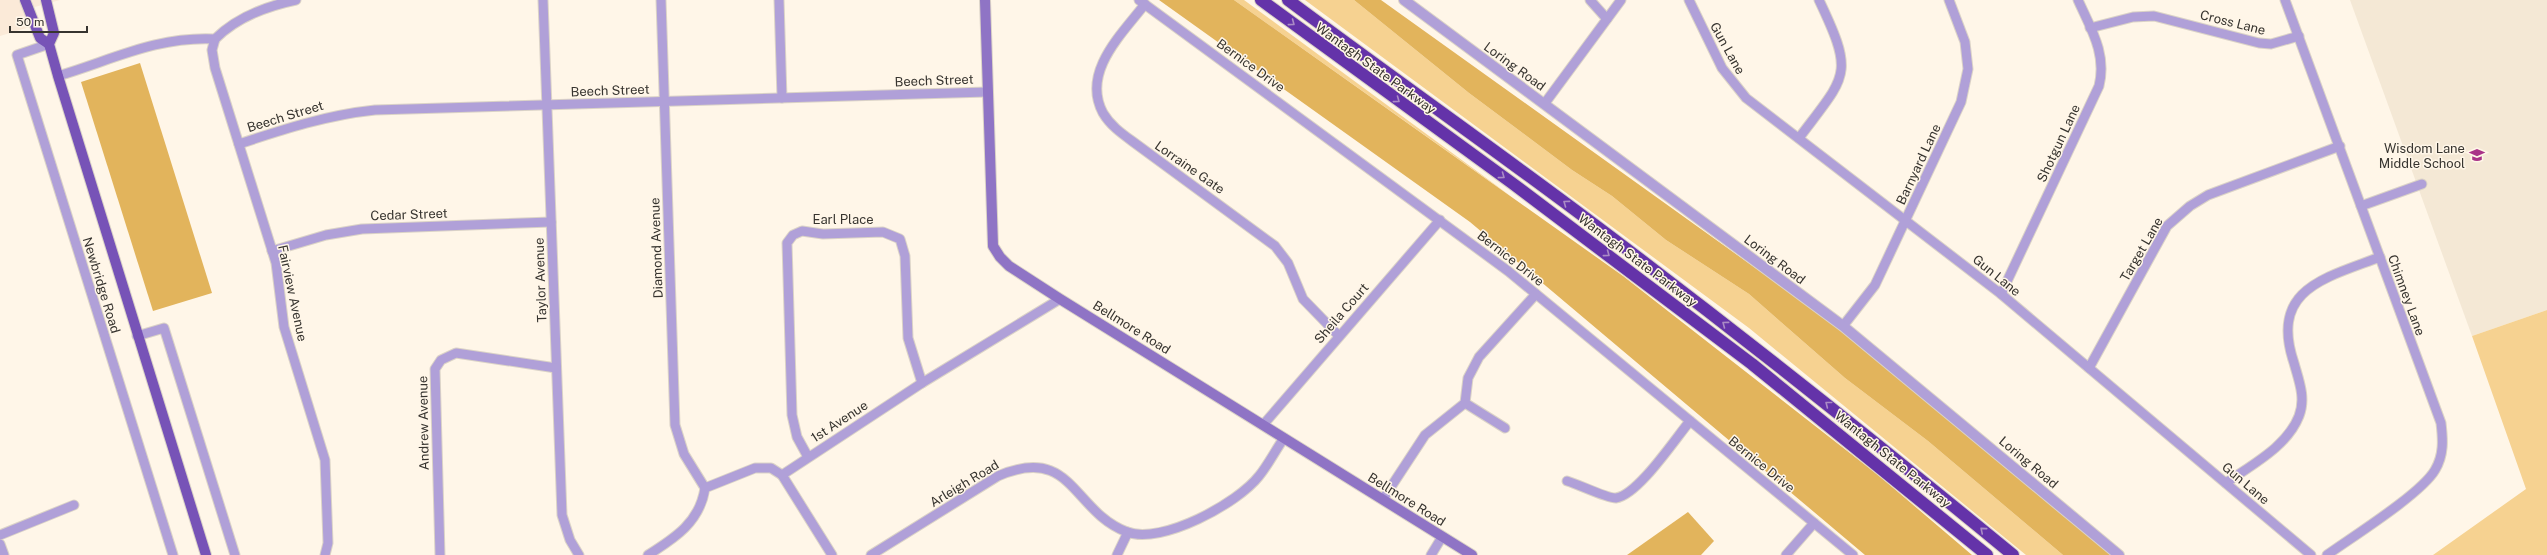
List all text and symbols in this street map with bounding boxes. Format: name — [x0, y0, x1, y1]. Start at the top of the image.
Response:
street label: Cross Lane — [2199, 7, 2267, 38]
scale bar — [10, 8, 87, 34]
text: 50 m — [16, 15, 44, 29]
one-way arrow — [1288, 19, 1295, 26]
street label: Wantagh State Parkway — [1313, 20, 1439, 117]
street label: Gun Lane — [1707, 20, 1748, 77]
street label: Bernice Drive — [1214, 36, 1288, 95]
street label: Loring Road — [1481, 39, 1548, 94]
street label: Beech Street — [894, 72, 974, 89]
street label: Beech Street — [570, 82, 650, 99]
one-way arrow — [1393, 95, 1400, 103]
street label: Beech Street — [245, 98, 325, 135]
street label: Shotgun Lane — [2034, 102, 2083, 184]
street label: Barnyard Lane — [1893, 121, 1944, 207]
street label: Lorraine Gate — [1152, 138, 1227, 197]
place label: Wisdom Lane Middle School — [2379, 141, 2465, 171]
school or university icon: Wisdom Lane Middle School — [2468, 146, 2486, 164]
one-way arrow — [1498, 171, 1505, 178]
street label: Diamond Avenue — [647, 197, 666, 299]
one-way arrow — [1563, 201, 1570, 208]
street label: Cedar Street — [370, 206, 448, 223]
street label: Wantagh State Parkway — [1575, 211, 1700, 310]
street label: Earl Place — [812, 212, 874, 227]
street label: Target Lane — [2117, 215, 2166, 284]
street label: Bernice Drive — [1474, 228, 1547, 289]
street label: Loring Road — [1741, 232, 1808, 287]
street label: Newbridge Road — [80, 235, 123, 335]
street label: Taylor Avenue — [532, 237, 549, 323]
street label: Fairview Avenue — [275, 243, 310, 343]
one-way arrow — [1602, 249, 1609, 256]
street label: Gun Lane — [1970, 252, 2024, 299]
street label: Chimney Lane — [2385, 253, 2428, 338]
street label: Sheila Court — [1311, 280, 1372, 347]
street label: Bellmore Road — [1090, 298, 1173, 357]
one-way arrow — [1723, 322, 1730, 329]
street label: Andrew Avenue — [415, 376, 432, 470]
street label: 1st Avenue — [808, 398, 870, 445]
one-way arrow — [1825, 402, 1832, 409]
street label: Wantagh State Parkway — [1832, 408, 1954, 511]
street label: Bernice Drive — [1726, 433, 1798, 496]
street label: Loring Road — [1996, 433, 2061, 491]
street label: Arleigh Road — [927, 457, 1002, 510]
street label: Gun Lane — [2219, 459, 2272, 508]
street label: Bellmore Road — [1365, 470, 1448, 529]
one-way arrow — [1980, 528, 1987, 535]

